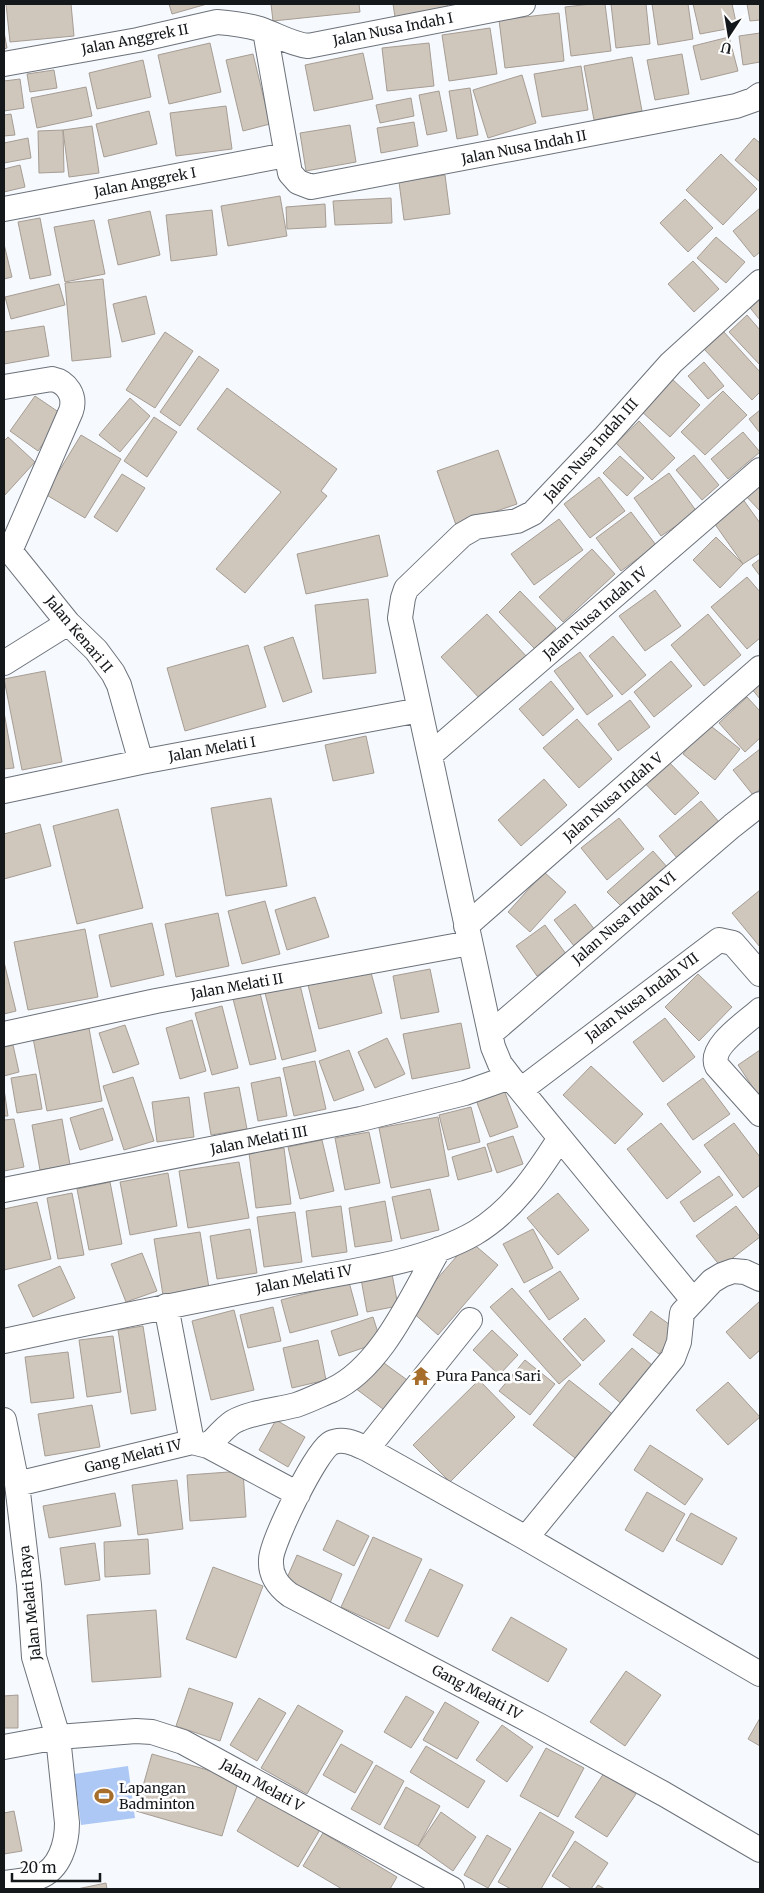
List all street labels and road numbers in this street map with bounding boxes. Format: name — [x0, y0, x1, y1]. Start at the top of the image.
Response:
street label: Jalan Nusa Indah I — [330, 9, 455, 50]
street label: Jalan Anggrek II — [79, 20, 190, 58]
street label: Jalan Nusa Indah II — [459, 126, 588, 168]
street label: Jalan Anggrek I — [91, 163, 198, 201]
street label: Jalan Nusa Indah III — [539, 395, 642, 506]
street label: Jalan Nusa Indah IV — [539, 563, 651, 664]
street label: Jalan Kenari II — [41, 591, 117, 676]
street label: Jalan Melati I — [166, 732, 257, 766]
street label: Jalan Nusa Indah V — [559, 748, 667, 846]
street label: Jalan Nusa Indah VI — [568, 868, 680, 969]
street label: Jalan Nusa Indah VII — [581, 949, 702, 1046]
street label: Jalan Melati II — [188, 969, 285, 1003]
street label: Jalan Melati III — [208, 1122, 309, 1158]
street label: Jalan Melati IV — [253, 1261, 354, 1297]
street label: Gang Melati IV — [83, 1435, 184, 1477]
street label: Jalan Melati Raya — [15, 1544, 45, 1662]
street label: Gang Melati IV — [429, 1661, 526, 1724]
street label: Jalan Melati V — [216, 1754, 307, 1816]

